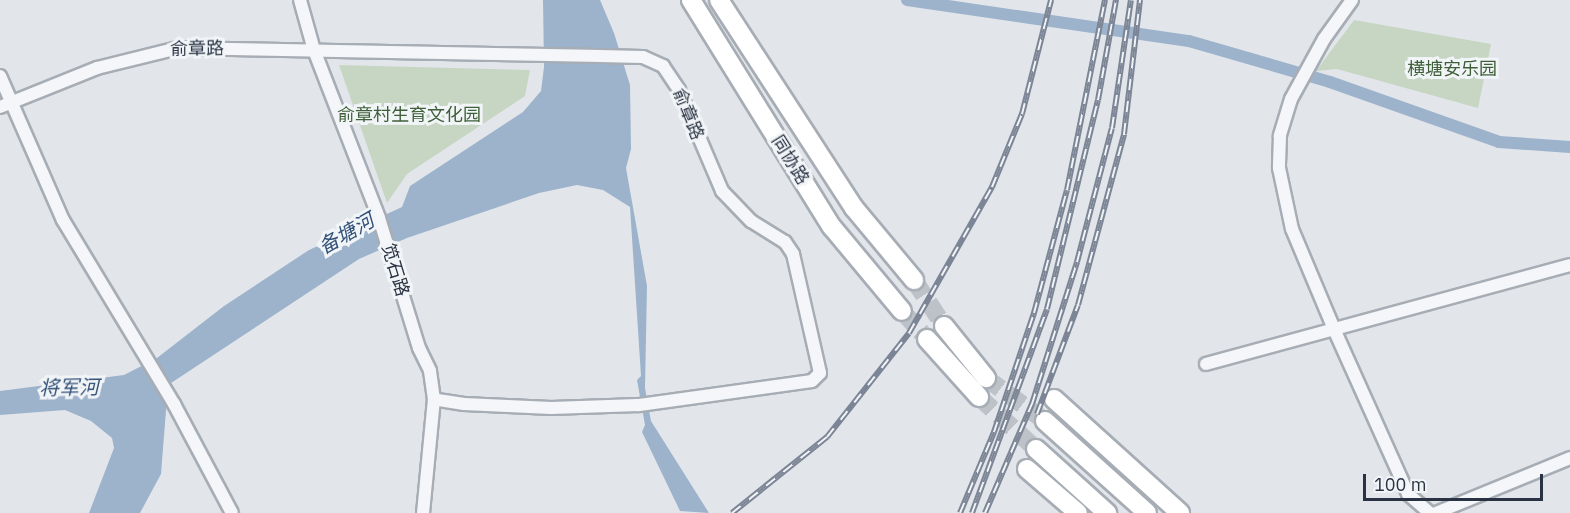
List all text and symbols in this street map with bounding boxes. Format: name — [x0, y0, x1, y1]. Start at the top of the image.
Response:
street label: 俞章路 — [170, 38, 224, 60]
park label: 横塘安乐园 — [1407, 58, 1497, 80]
street label: 俞章路 — [668, 85, 708, 143]
park label: 俞章村生育文化园 — [337, 104, 481, 126]
street label: 同协路 — [767, 131, 813, 189]
water label: 备塘河 — [314, 208, 378, 258]
street label: 笕石路 — [377, 241, 413, 299]
water label: 将军河 — [39, 374, 99, 400]
scale bar — [1366, 462, 1546, 500]
text: 100 m — [1374, 473, 1426, 496]

